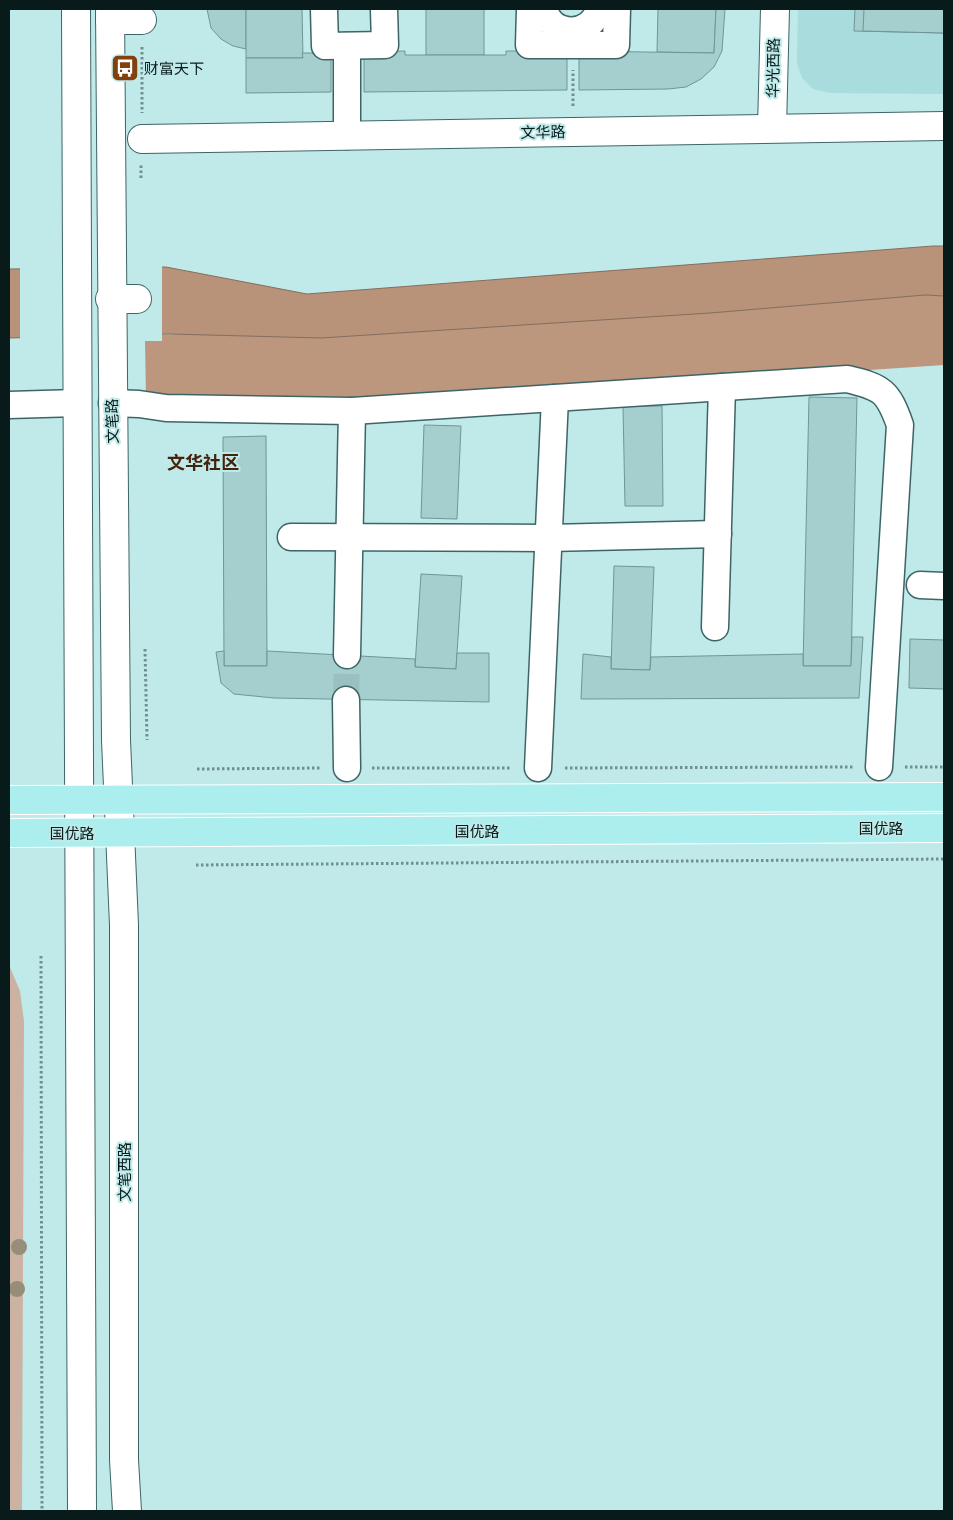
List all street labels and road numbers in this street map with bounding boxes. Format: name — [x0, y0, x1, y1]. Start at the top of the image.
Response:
street label: 华光西路 — [764, 38, 782, 98]
street label: 文华路 — [520, 123, 566, 141]
street label: 文笔路 — [103, 398, 121, 444]
street label: 国优路 — [858, 820, 904, 837]
street label: 国优路 — [454, 823, 500, 840]
street label: 国优路 — [49, 825, 95, 842]
street label: 文笔西路 — [116, 1142, 133, 1202]

